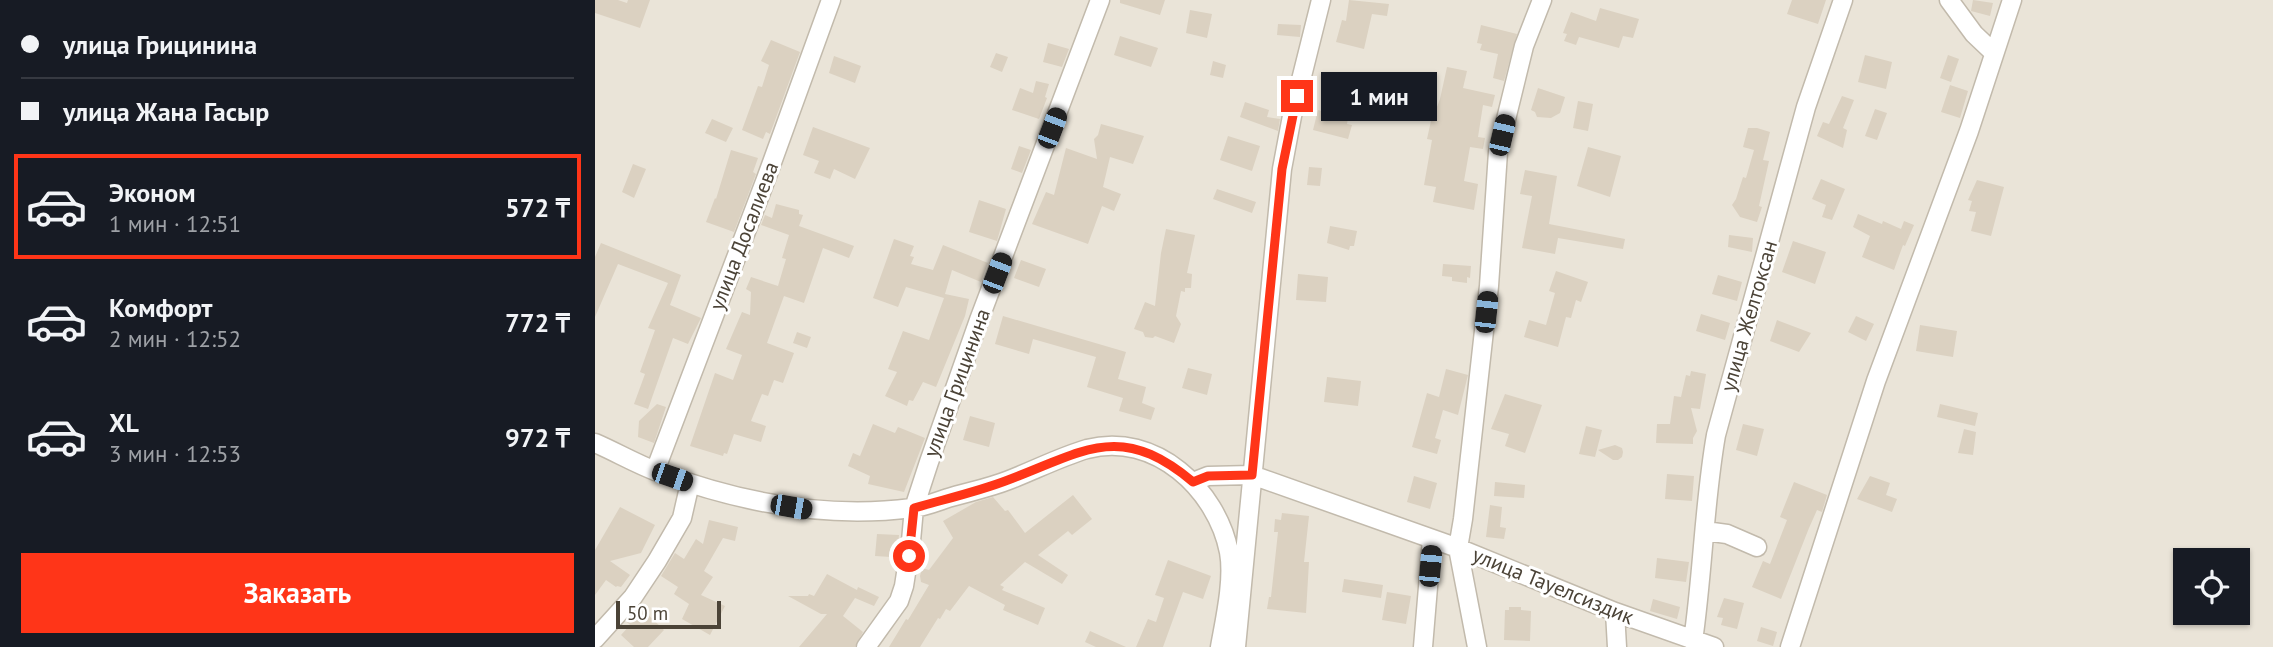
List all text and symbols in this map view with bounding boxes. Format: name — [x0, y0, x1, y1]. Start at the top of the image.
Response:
text: улица Грицинина — [63, 28, 257, 61]
callout: 1 мин — [1321, 72, 1437, 120]
route end — [1281, 80, 1313, 112]
text: 1 мин — [1349, 82, 1409, 111]
text: улица Жана Гасыр — [63, 95, 269, 128]
car — [1035, 105, 1070, 151]
car — [1488, 112, 1517, 158]
street label: улица Досалиева — [703, 158, 784, 314]
icon: car — [25, 175, 88, 238]
text: Эконом — [109, 176, 196, 209]
text: 572 ₸ — [505, 191, 570, 224]
text: 1 мин · 12:51 — [109, 209, 241, 238]
street label: улица Желтоксан — [1714, 237, 1783, 395]
car — [980, 250, 1015, 296]
icon: car — [25, 290, 88, 353]
car — [1474, 290, 1499, 334]
text: Комфорт — [109, 291, 212, 324]
street label: улица Грицинина — [917, 305, 996, 461]
text: 772 ₸ — [505, 306, 570, 339]
text: 2 мин · 12:52 — [109, 324, 241, 353]
icon: car — [25, 405, 88, 468]
text: XL — [109, 406, 139, 439]
text: 972 ₸ — [505, 421, 570, 454]
text: 3 мин · 12:53 — [109, 439, 241, 468]
car — [649, 460, 696, 494]
car — [769, 493, 814, 521]
route start — [893, 540, 925, 572]
street label: улица Тауелсиздик — [1469, 541, 1638, 630]
car — [1418, 544, 1443, 588]
map controls — [2173, 548, 2250, 625]
button: locate — [2173, 548, 2250, 625]
button: Заказать — [21, 553, 574, 633]
scale bar — [616, 598, 721, 630]
text: 50 m — [627, 601, 668, 625]

